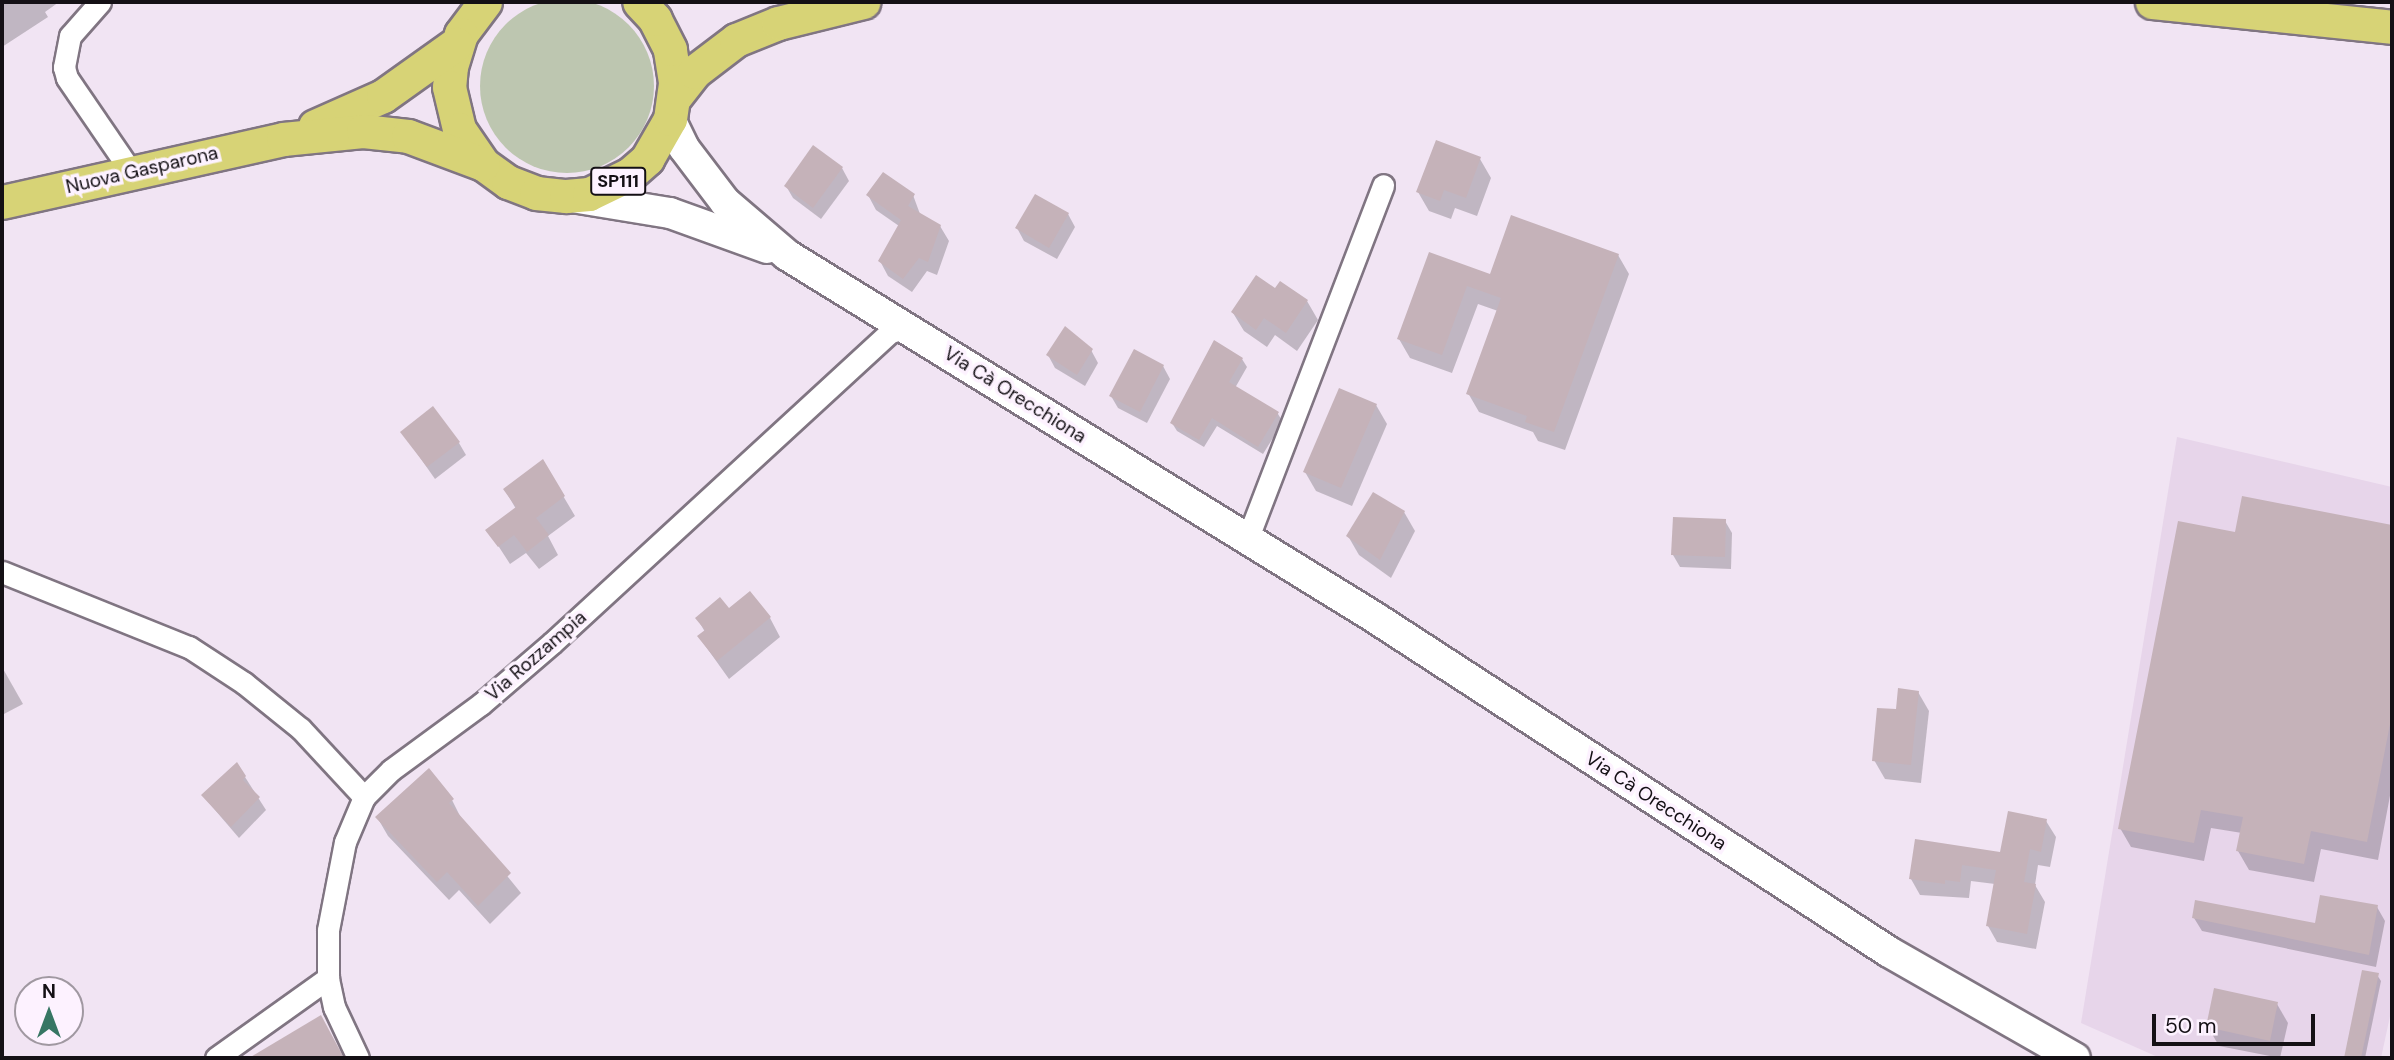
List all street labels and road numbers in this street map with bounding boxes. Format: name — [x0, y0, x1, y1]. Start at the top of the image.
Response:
street label: Nuova Gasparona — [64, 141, 220, 199]
road number: SP111 — [590, 166, 646, 196]
street label: Via Cà Orecchiona — [940, 342, 1090, 448]
street label: Via Rozzampia — [481, 606, 591, 706]
street label: Via Cà Orecchiona — [1581, 747, 1731, 855]

